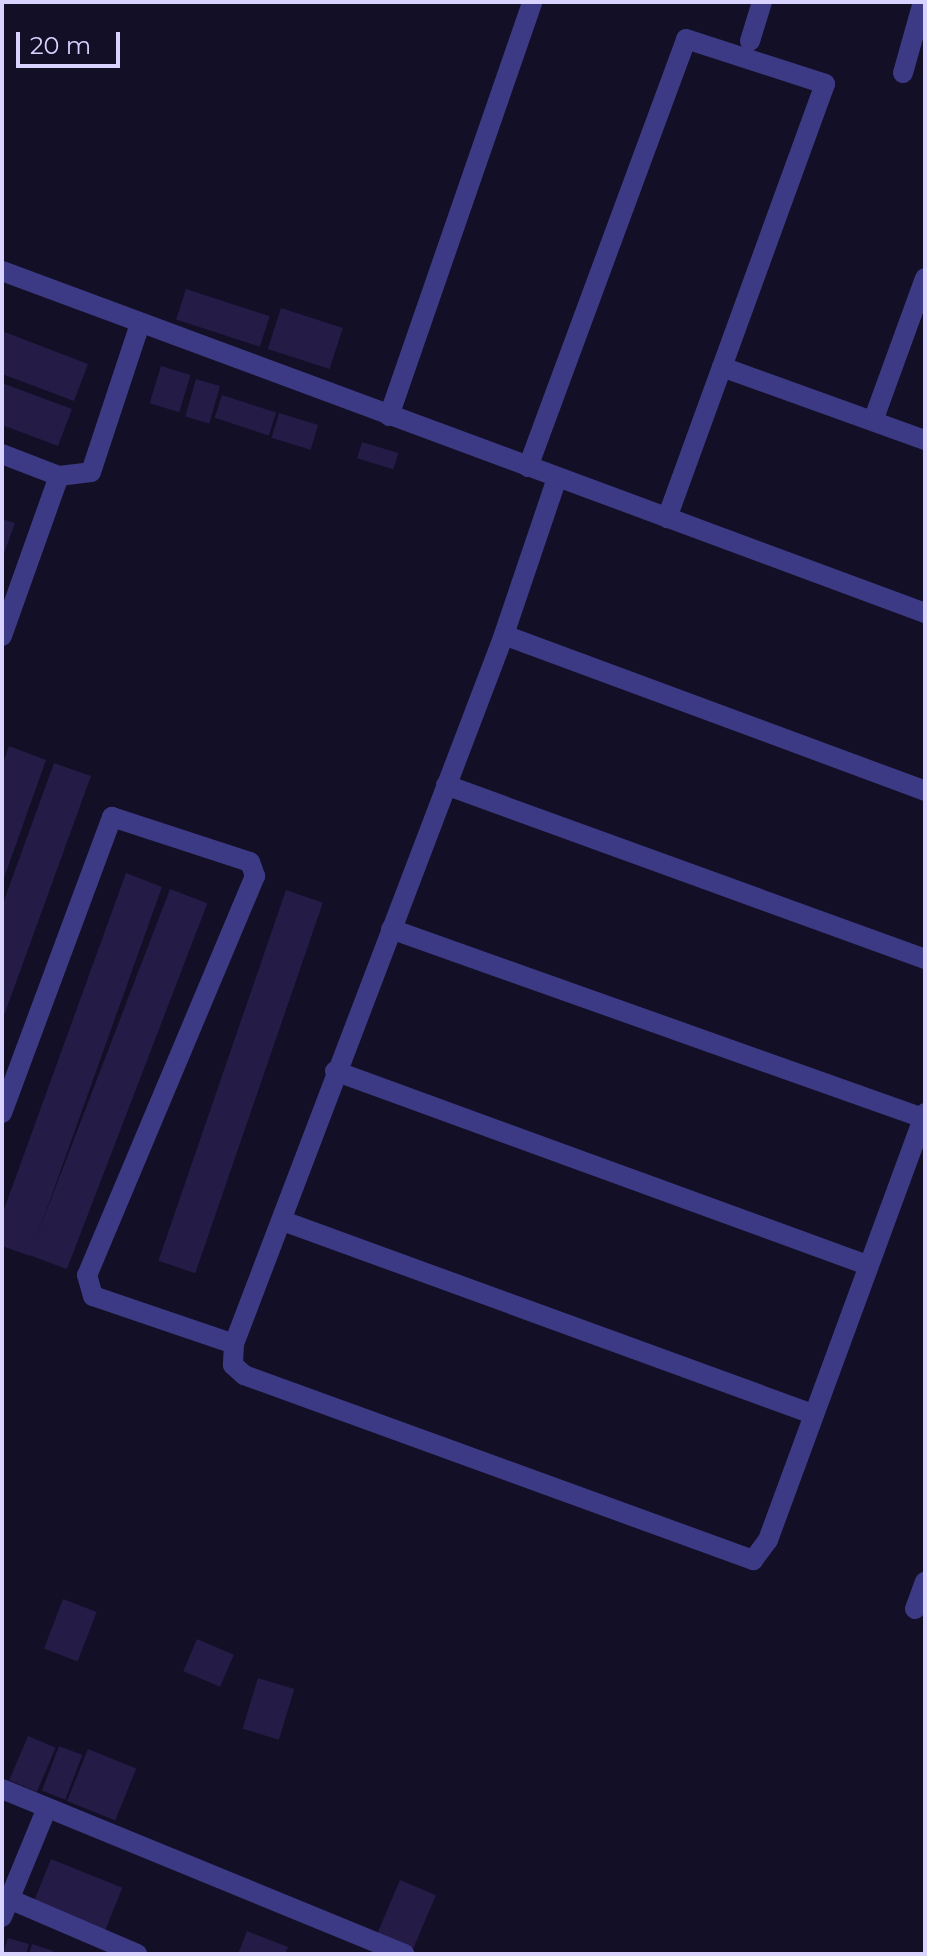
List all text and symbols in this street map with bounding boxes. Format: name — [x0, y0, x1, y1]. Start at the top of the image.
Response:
scale bar — [20, 16, 124, 66]
text: 20 m — [30, 31, 91, 60]

